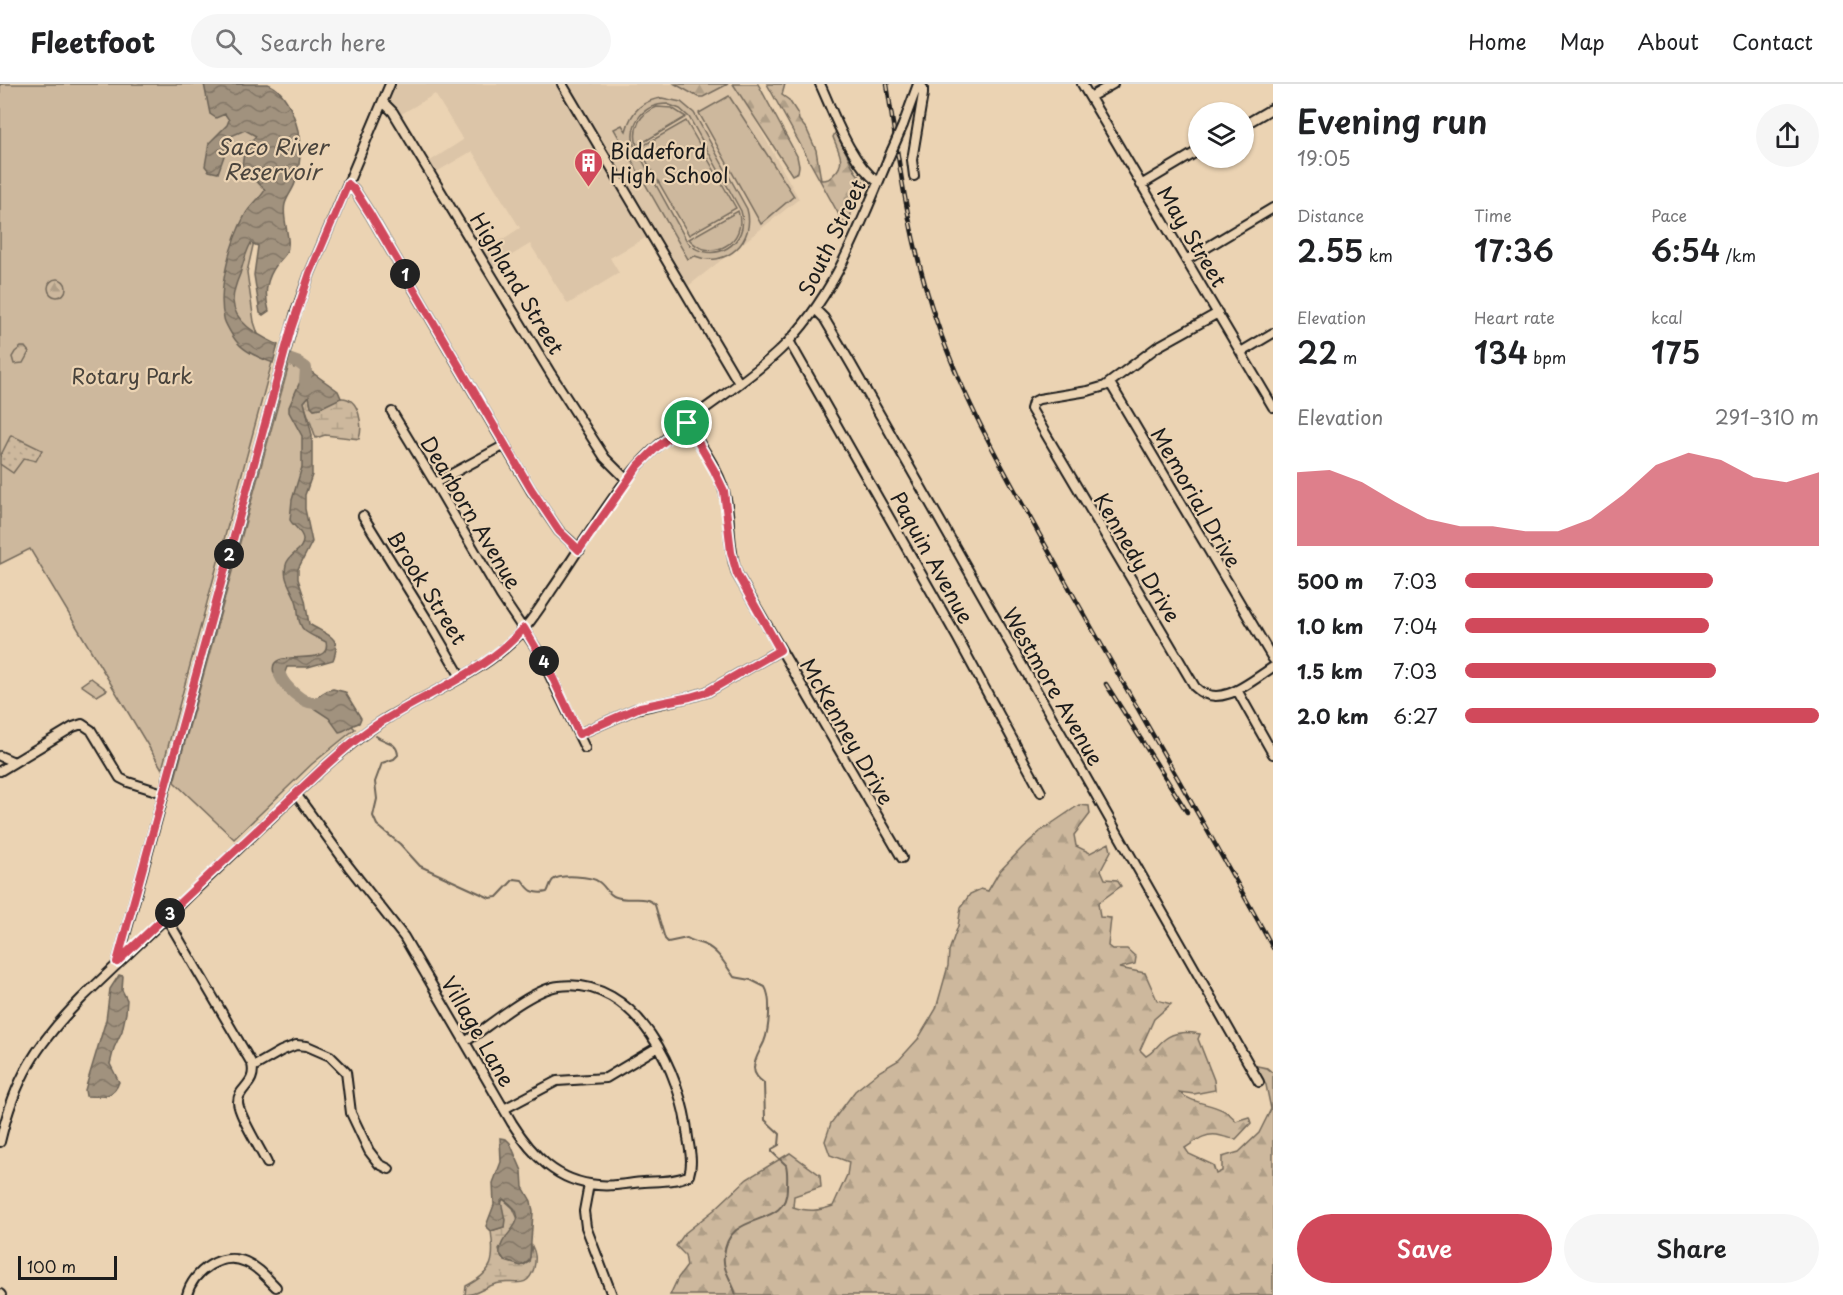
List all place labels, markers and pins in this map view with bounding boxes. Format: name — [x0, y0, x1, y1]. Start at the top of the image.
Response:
place label: Biddeford High School — [610, 134, 729, 190]
building icon: Biddeford High School — [573, 146, 605, 188]
pin: 1 — [390, 259, 420, 289]
pin — [661, 397, 712, 448]
pin: 2 — [214, 539, 244, 569]
pin: 4 — [529, 646, 559, 676]
pin: 3 — [155, 898, 185, 928]

